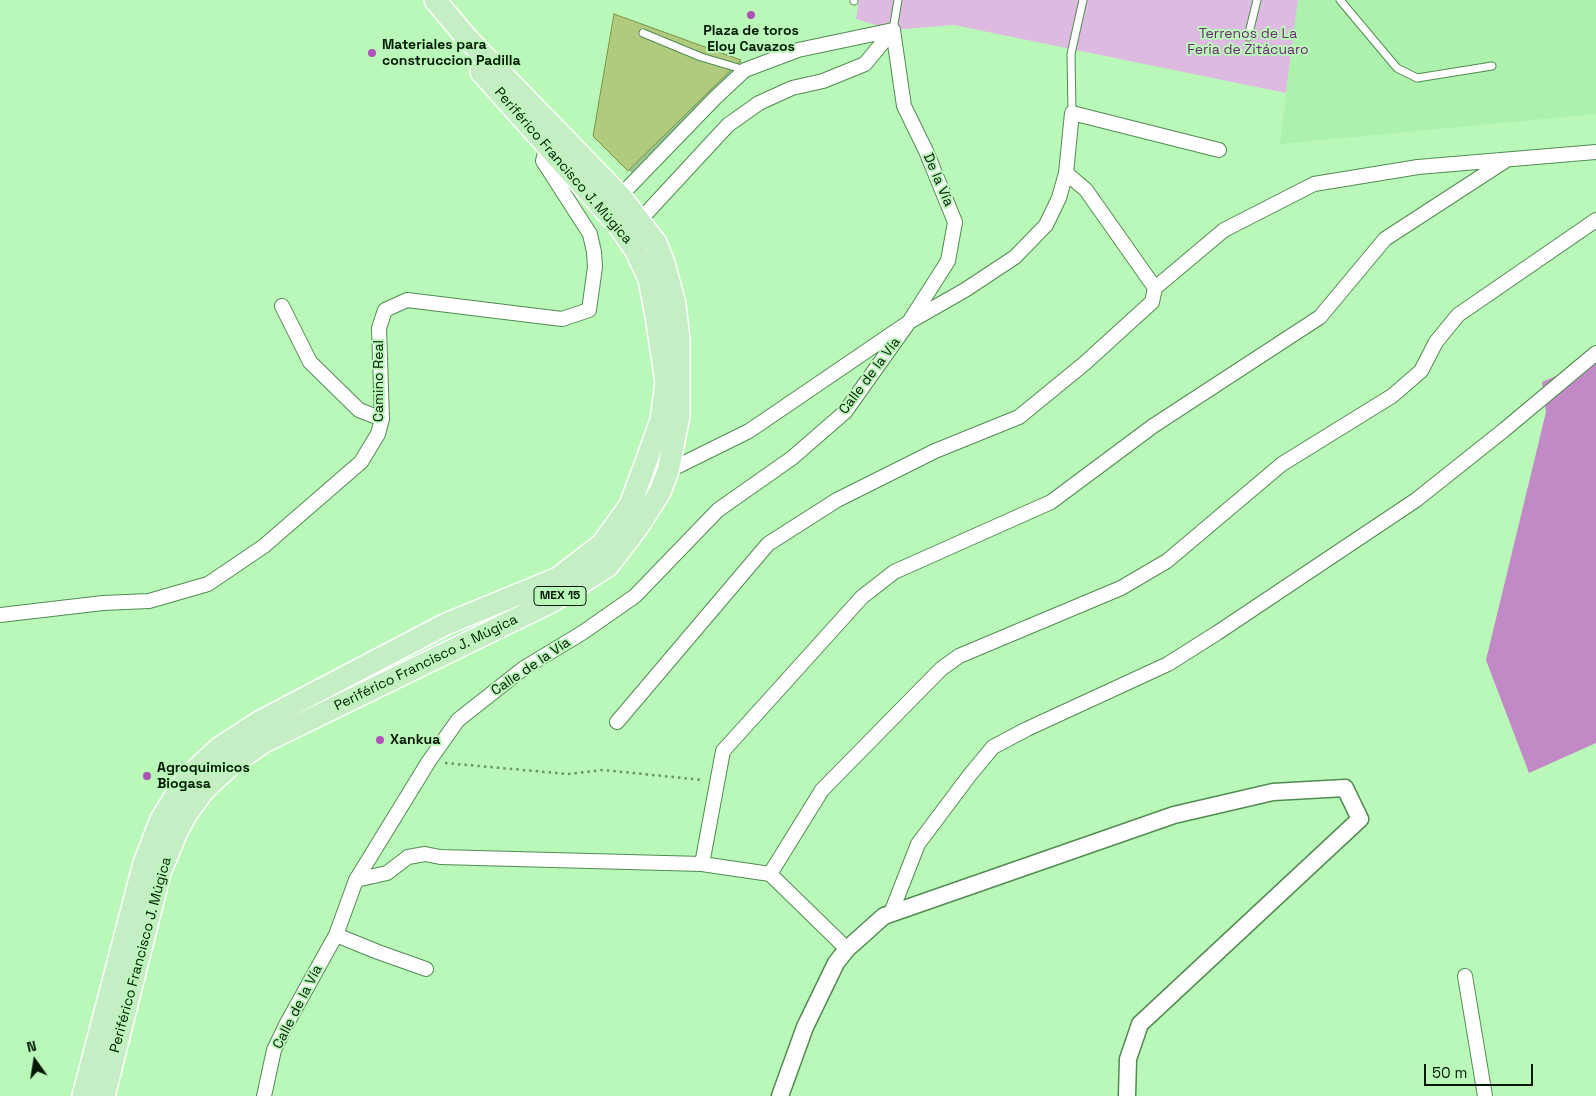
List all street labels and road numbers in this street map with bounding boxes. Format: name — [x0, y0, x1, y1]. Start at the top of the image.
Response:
street label: Periférico Francisco J. Múgica — [490, 84, 636, 248]
street label: De la Vía — [919, 151, 957, 209]
street label: Calle de la Vía — [836, 334, 904, 418]
street label: Camino Real — [371, 340, 387, 422]
road number: MEX 15 — [534, 586, 586, 606]
street label: Periférico Francisco J. Múgica — [332, 611, 520, 715]
street label: Calle de la Vía — [488, 634, 574, 700]
street label: Periférico Francisco J. Múgica — [107, 855, 175, 1055]
street label: Calle de la Vía — [270, 962, 326, 1052]

